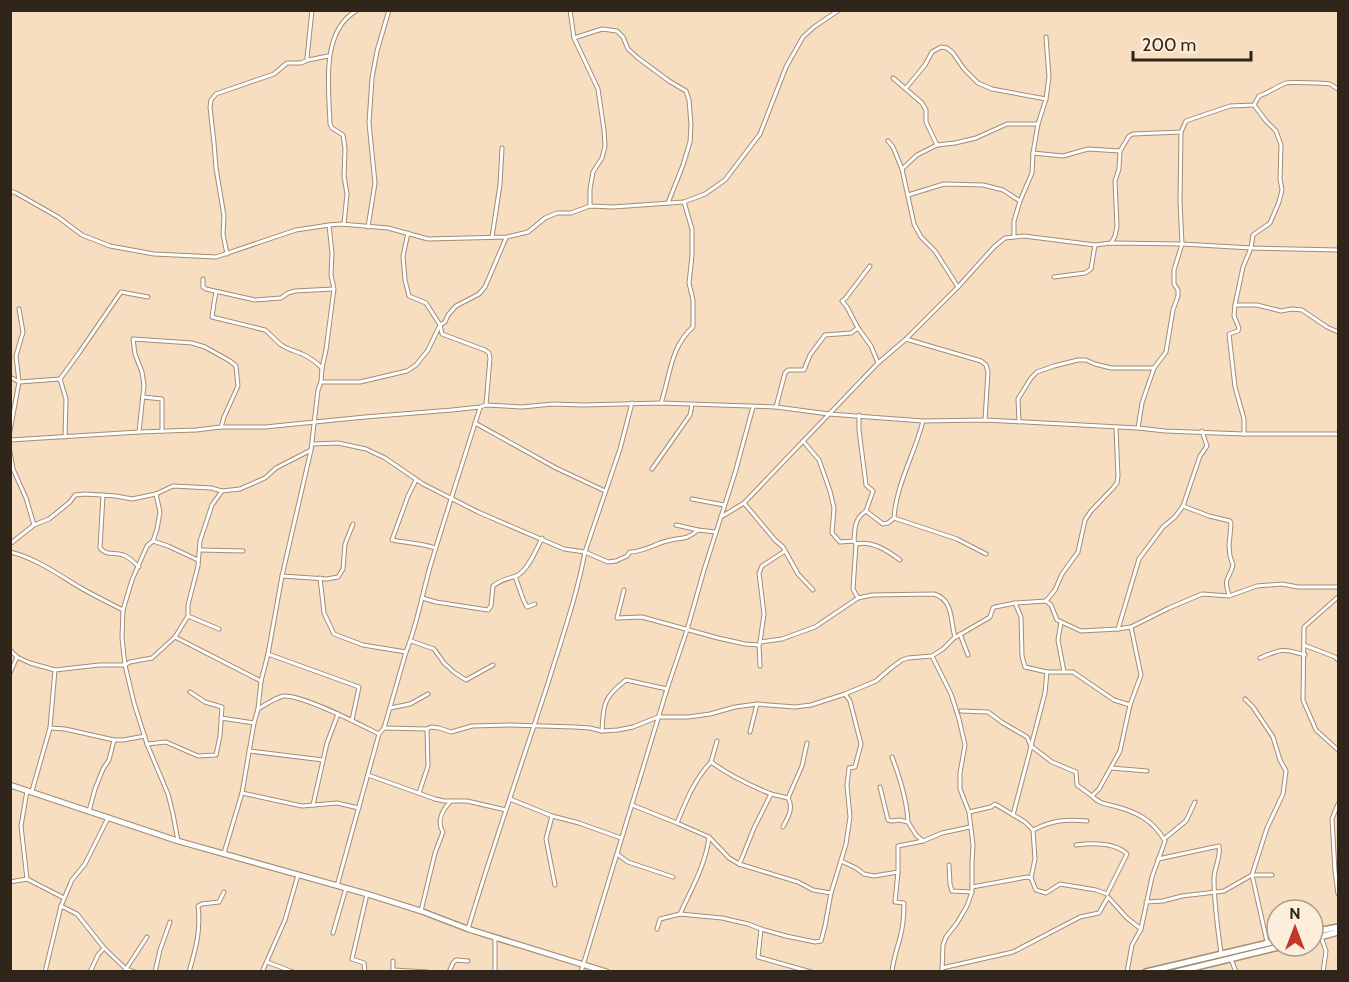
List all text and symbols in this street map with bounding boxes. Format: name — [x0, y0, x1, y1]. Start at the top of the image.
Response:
scale bar — [1133, 24, 1252, 62]
text: 200 m — [1142, 34, 1196, 56]
north arrow — [1265, 898, 1325, 958]
text: N — [1289, 904, 1301, 923]

